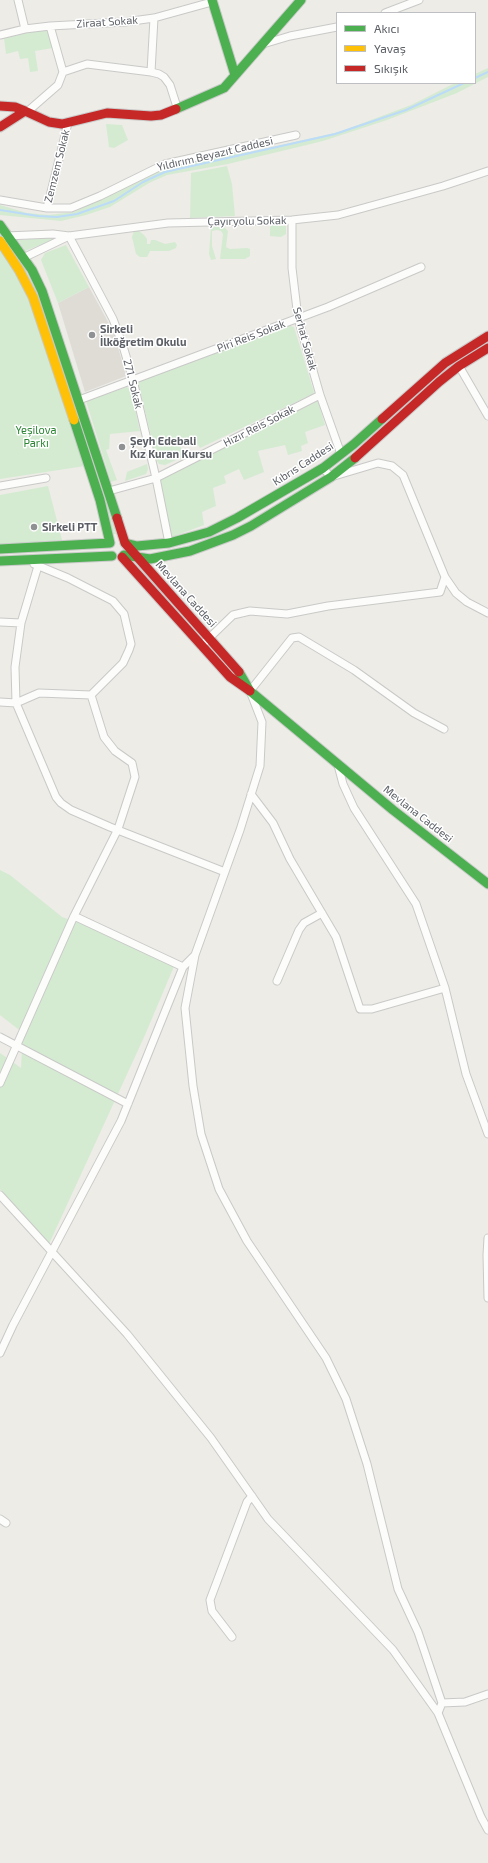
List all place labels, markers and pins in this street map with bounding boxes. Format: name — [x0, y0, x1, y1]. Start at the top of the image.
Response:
place label: Sirkeli İlköğretim Okulu — [100, 322, 186, 348]
marker: Sirkeli İlköğretim Okulu — [87, 330, 97, 340]
place label: Şeyh Edebali Kız Kuran Kursu — [130, 434, 212, 460]
marker: Şeyh Edebali Kız Kuran Kursu — [117, 442, 127, 452]
place label: Sirkeli PTT — [42, 520, 97, 534]
marker: Sirkeli PTT — [29, 522, 39, 532]

